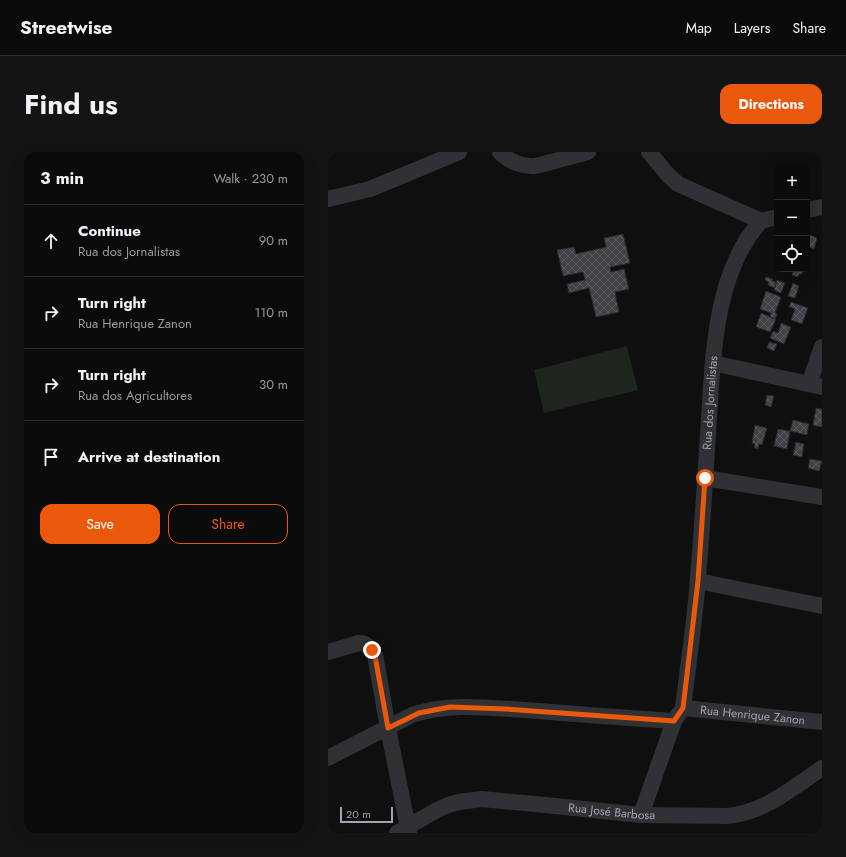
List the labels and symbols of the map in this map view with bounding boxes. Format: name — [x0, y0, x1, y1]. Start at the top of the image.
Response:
street label: Rua dos Jornalistas — [698, 355, 722, 450]
route start — [696, 469, 714, 487]
route end — [363, 641, 381, 659]
street label: Rua Henrique Zanon — [699, 701, 806, 729]
street label: Rua José Barbosa — [567, 798, 655, 824]
scale bar — [340, 805, 393, 824]

